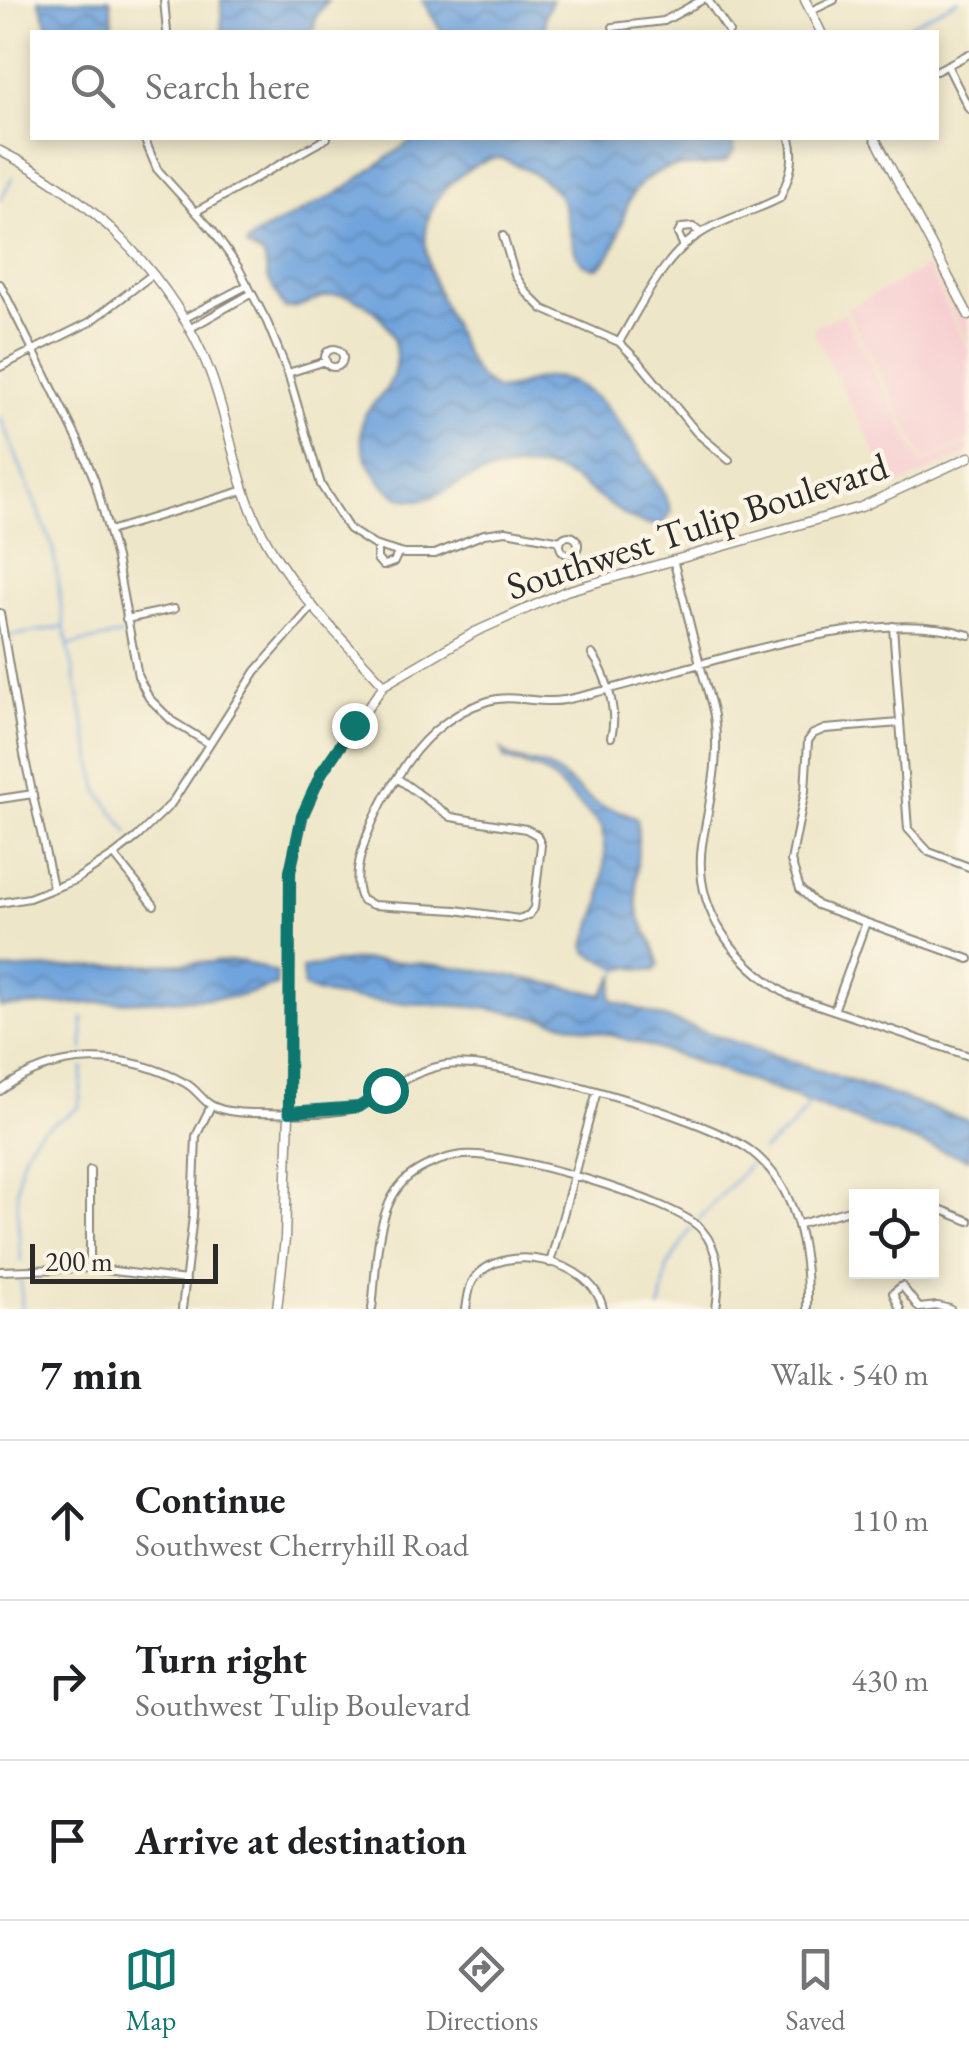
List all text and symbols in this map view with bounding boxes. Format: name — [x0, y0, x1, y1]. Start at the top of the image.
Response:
search box — [30, 30, 939, 140]
icon: search — [65, 58, 120, 113]
text: Search here — [145, 61, 310, 110]
street label: Southwest Tulip Boulevard — [500, 440, 895, 610]
route end — [332, 703, 378, 749]
route start — [363, 1068, 409, 1114]
map controls — [849, 1189, 939, 1279]
button: locate — [849, 1189, 939, 1279]
scale bar — [30, 1239, 218, 1284]
text: 200 m — [45, 1243, 113, 1279]
text: 7 min — [40, 1347, 142, 1402]
text: Walk · 540 m — [771, 1353, 929, 1395]
text: Continue — [135, 1475, 286, 1524]
icon: ahead — [40, 1493, 95, 1548]
text: 110 m — [852, 1499, 929, 1541]
text: Southwest Cherryhill Road — [135, 1524, 469, 1566]
text: Turn right — [135, 1635, 307, 1684]
icon: right — [40, 1653, 95, 1708]
text: 430 m — [852, 1659, 929, 1701]
text: Southwest Tulip Boulevard — [135, 1684, 470, 1726]
icon: arrive — [40, 1813, 95, 1868]
text: Arrive at destination — [135, 1816, 467, 1865]
tab: Map — [124, 1942, 179, 2038]
tab: Directions — [426, 1942, 538, 2038]
tab: Saved — [785, 1942, 845, 2038]

